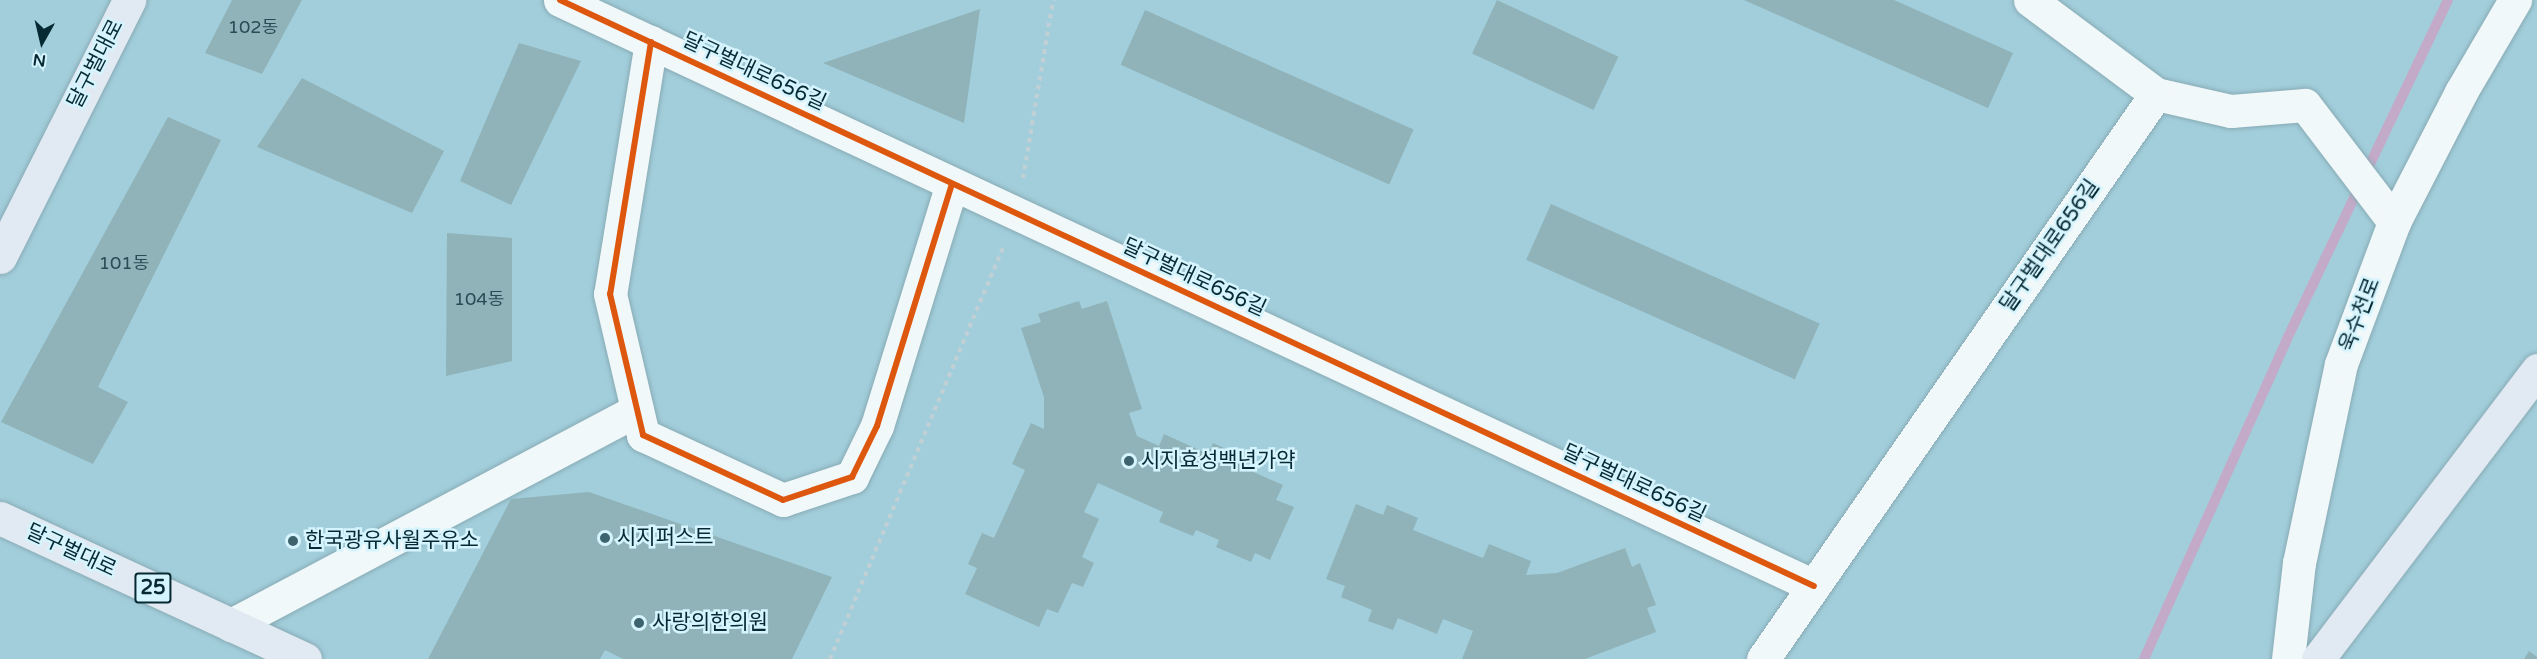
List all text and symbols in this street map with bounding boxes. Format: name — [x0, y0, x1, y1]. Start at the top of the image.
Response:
north arrow — [12, 12, 72, 72]
street label: 달구벌대로 — [63, 15, 129, 113]
house number: 102동 — [228, 16, 278, 38]
street label: 달구벌대로656길 — [678, 28, 830, 116]
text: N — [32, 49, 47, 71]
street label: 달구벌대로656길 — [1995, 175, 2105, 317]
street label: 달구벌대로656길 — [1118, 234, 1270, 322]
house number: 101동 — [99, 252, 149, 274]
street label: 욱수천로 — [2334, 274, 2386, 356]
house number: 104동 — [454, 288, 504, 310]
street label: 달구벌대로656길 — [1558, 440, 1710, 528]
place label: 시지효성백년가약 — [1141, 448, 1296, 474]
marker: 시지효성백년가약 — [1122, 454, 1136, 468]
street label: 달구벌대로 — [22, 519, 120, 583]
place label: 시지퍼스트 — [617, 525, 714, 551]
place label: 한국광유사월주유소 — [305, 528, 479, 554]
marker: 시지퍼스트 — [598, 531, 612, 545]
marker: 한국광유사월주유소 — [286, 534, 300, 548]
road number: 25 — [134, 571, 172, 605]
place label: 사랑의한의원 — [652, 610, 768, 636]
marker: 사랑의한의원 — [630, 614, 648, 632]

